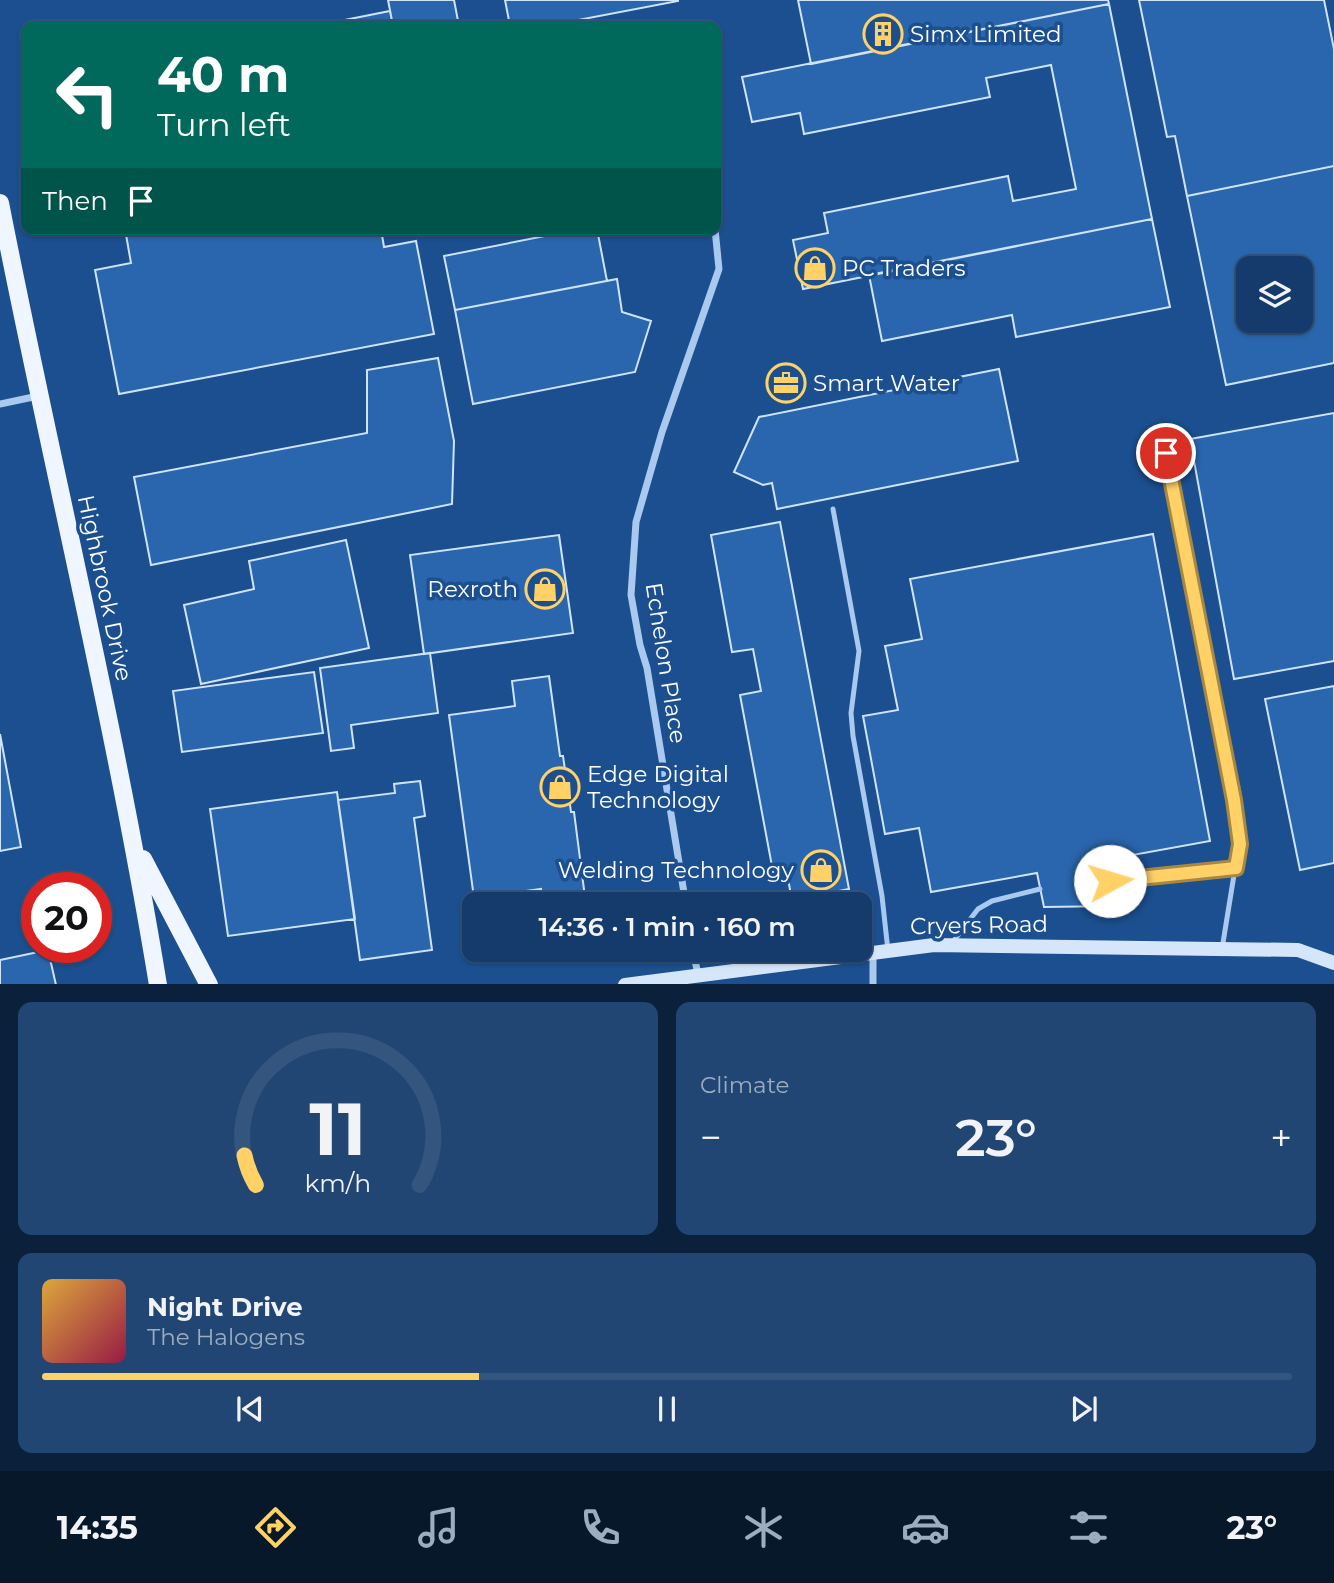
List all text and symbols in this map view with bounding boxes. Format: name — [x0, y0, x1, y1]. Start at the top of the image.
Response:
building icon: Simx Limited — [862, 13, 904, 55]
place label: Simx Limited — [910, 20, 1062, 48]
text: 40 m — [157, 45, 289, 104]
icon: left — [42, 49, 133, 140]
text: Turn left — [157, 105, 291, 144]
icon: arrive — [122, 182, 160, 220]
text: Then — [42, 185, 108, 217]
shop icon: PC Traders — [794, 247, 836, 289]
place label: PC Traders — [842, 254, 965, 282]
map controls — [1236, 256, 1313, 333]
button: layers — [1236, 256, 1313, 333]
office icon: Smart Water — [765, 362, 807, 404]
place label: Smart Water — [813, 369, 960, 397]
pin — [1136, 423, 1196, 483]
icon: arrive — [1147, 434, 1185, 472]
street label: Highbrook Drive — [72, 492, 138, 684]
shop icon: Rexroth — [524, 568, 566, 610]
place label: Rexroth — [427, 575, 518, 603]
street label: Echelon Place — [639, 581, 693, 745]
place label: Edge Digital Technology — [587, 760, 729, 814]
shop icon: Edge Digital Technology — [539, 766, 581, 808]
position arrow — [1073, 844, 1147, 918]
shop icon: Welding Technology — [800, 849, 842, 891]
place label: Welding Technology — [558, 856, 795, 884]
speed limit sign: 20 — [21, 872, 112, 963]
street label: Cryers Road — [910, 910, 1048, 940]
text: 14:36 · 1 min · 160 m — [538, 911, 796, 943]
text: Climate — [700, 1071, 789, 1099]
text: 11 — [309, 1085, 367, 1173]
text: 23° — [955, 1106, 1037, 1169]
text: − — [700, 1114, 722, 1161]
text: + — [1270, 1114, 1292, 1161]
text: km/h — [305, 1167, 371, 1197]
text: Night Drive — [147, 1291, 303, 1323]
text: The Halogens — [147, 1323, 305, 1351]
icon: previous — [231, 1390, 269, 1428]
icon: pause — [648, 1390, 686, 1428]
icon: next — [1065, 1390, 1103, 1428]
icon: directions — [251, 1503, 300, 1552]
icon: music — [414, 1503, 463, 1552]
icon: phone — [576, 1503, 625, 1552]
icon: climate — [739, 1503, 788, 1552]
icon: car — [901, 1503, 950, 1552]
icon: filters — [1064, 1503, 1113, 1552]
text: 14:35 — [57, 1508, 138, 1547]
text: 23° — [1226, 1508, 1277, 1547]

